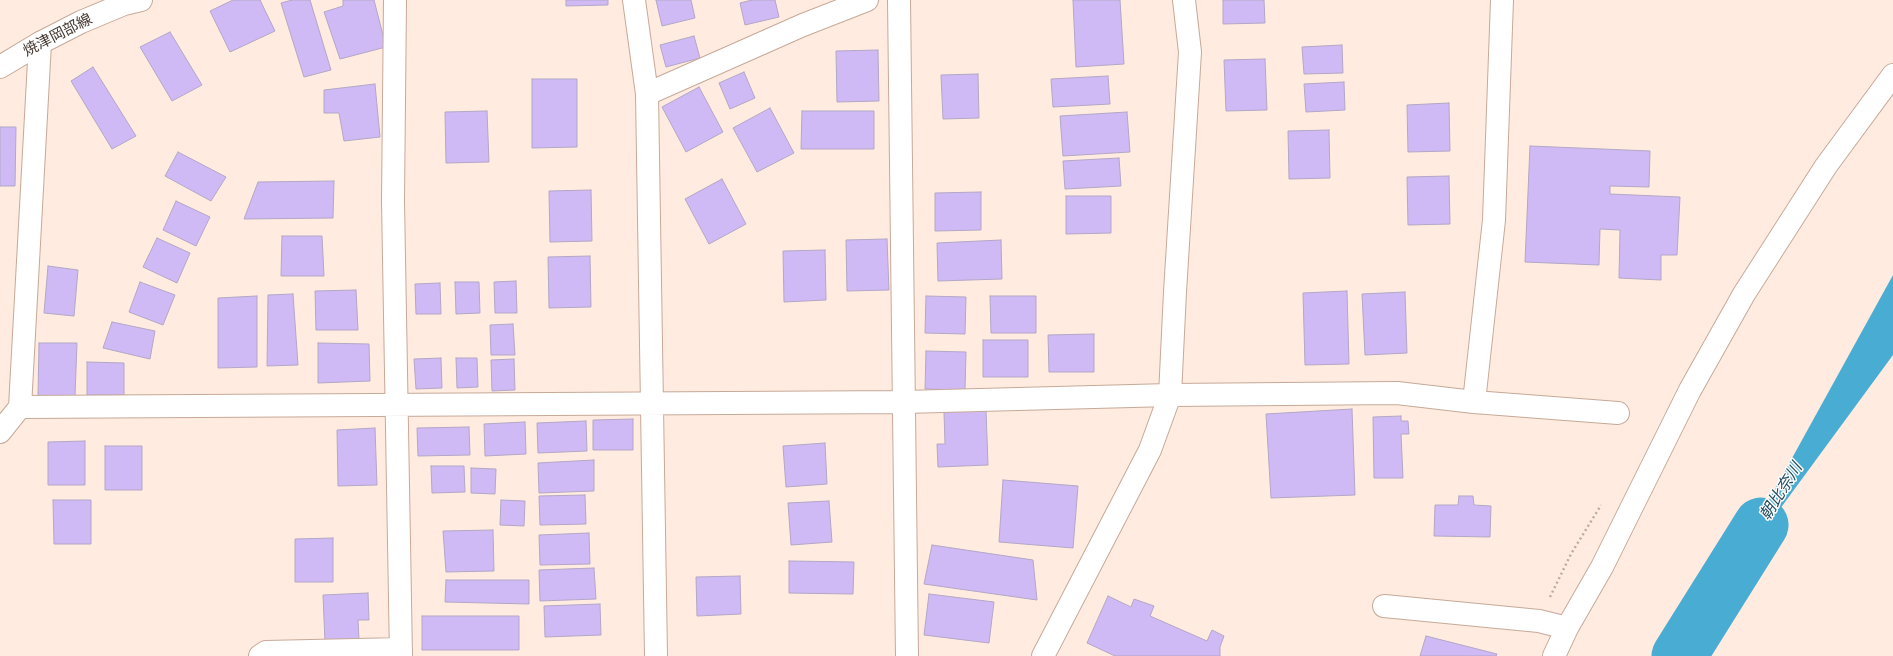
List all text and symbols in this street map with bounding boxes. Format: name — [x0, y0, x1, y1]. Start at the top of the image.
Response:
street label: 焼津岡部線 — [21, 11, 95, 61]
water label: 朝比奈川 — [1757, 460, 1807, 524]

